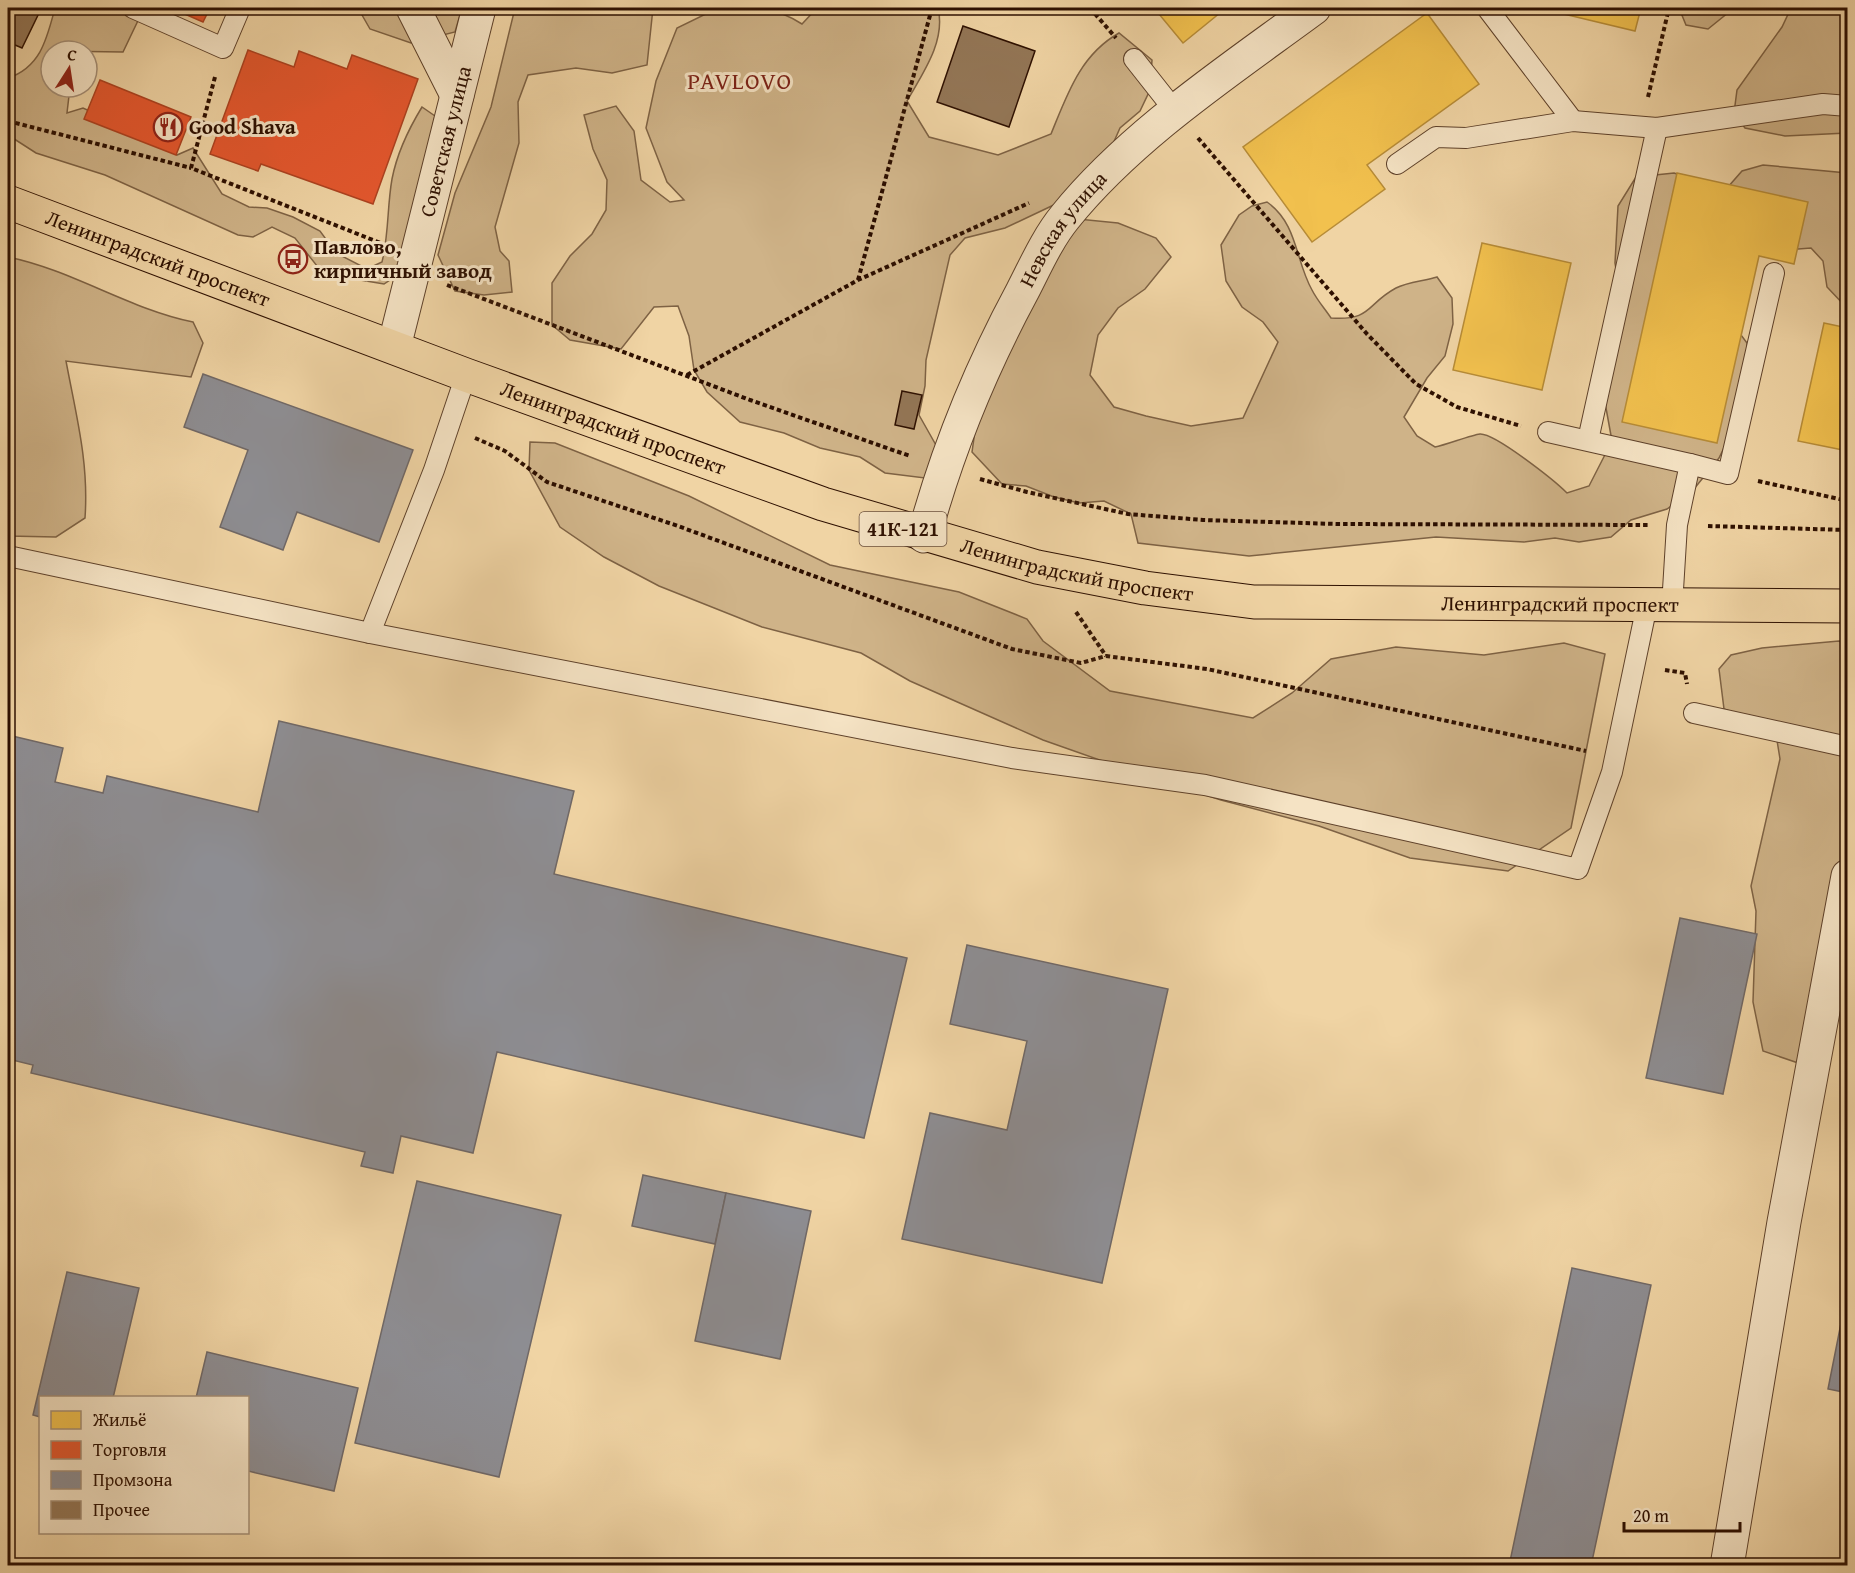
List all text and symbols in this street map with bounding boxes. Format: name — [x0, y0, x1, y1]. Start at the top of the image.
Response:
north arrow — [39, 39, 99, 99]
text: С — [65, 42, 79, 67]
street label: Советская улица — [411, 62, 479, 220]
district label: PAVLOVO — [687, 63, 793, 98]
restaurant icon: Good Shava — [152, 111, 184, 143]
place label: Good Shava — [189, 111, 296, 142]
street label: Невская улица — [1011, 163, 1114, 292]
street label: Ленинградский проспект — [41, 202, 275, 315]
place label: Павлово, кирпичный завод — [314, 231, 492, 286]
bus stop icon: Павлово, кирпичный завод — [277, 243, 309, 275]
street label: Ленинградский проспект — [496, 373, 730, 483]
road number: 41К-121 — [860, 512, 946, 546]
street label: Ленинградский проспект — [957, 529, 1195, 609]
street label: Ленинградский проспект — [1441, 587, 1679, 620]
legend — [39, 1396, 249, 1534]
text: Жильё — [92, 1406, 147, 1433]
text: Торговля — [93, 1436, 167, 1463]
text: Промзона — [93, 1466, 173, 1493]
scale bar — [1624, 1495, 1740, 1533]
text: Прочее — [93, 1496, 150, 1523]
text: 20 m — [1633, 1502, 1669, 1529]

